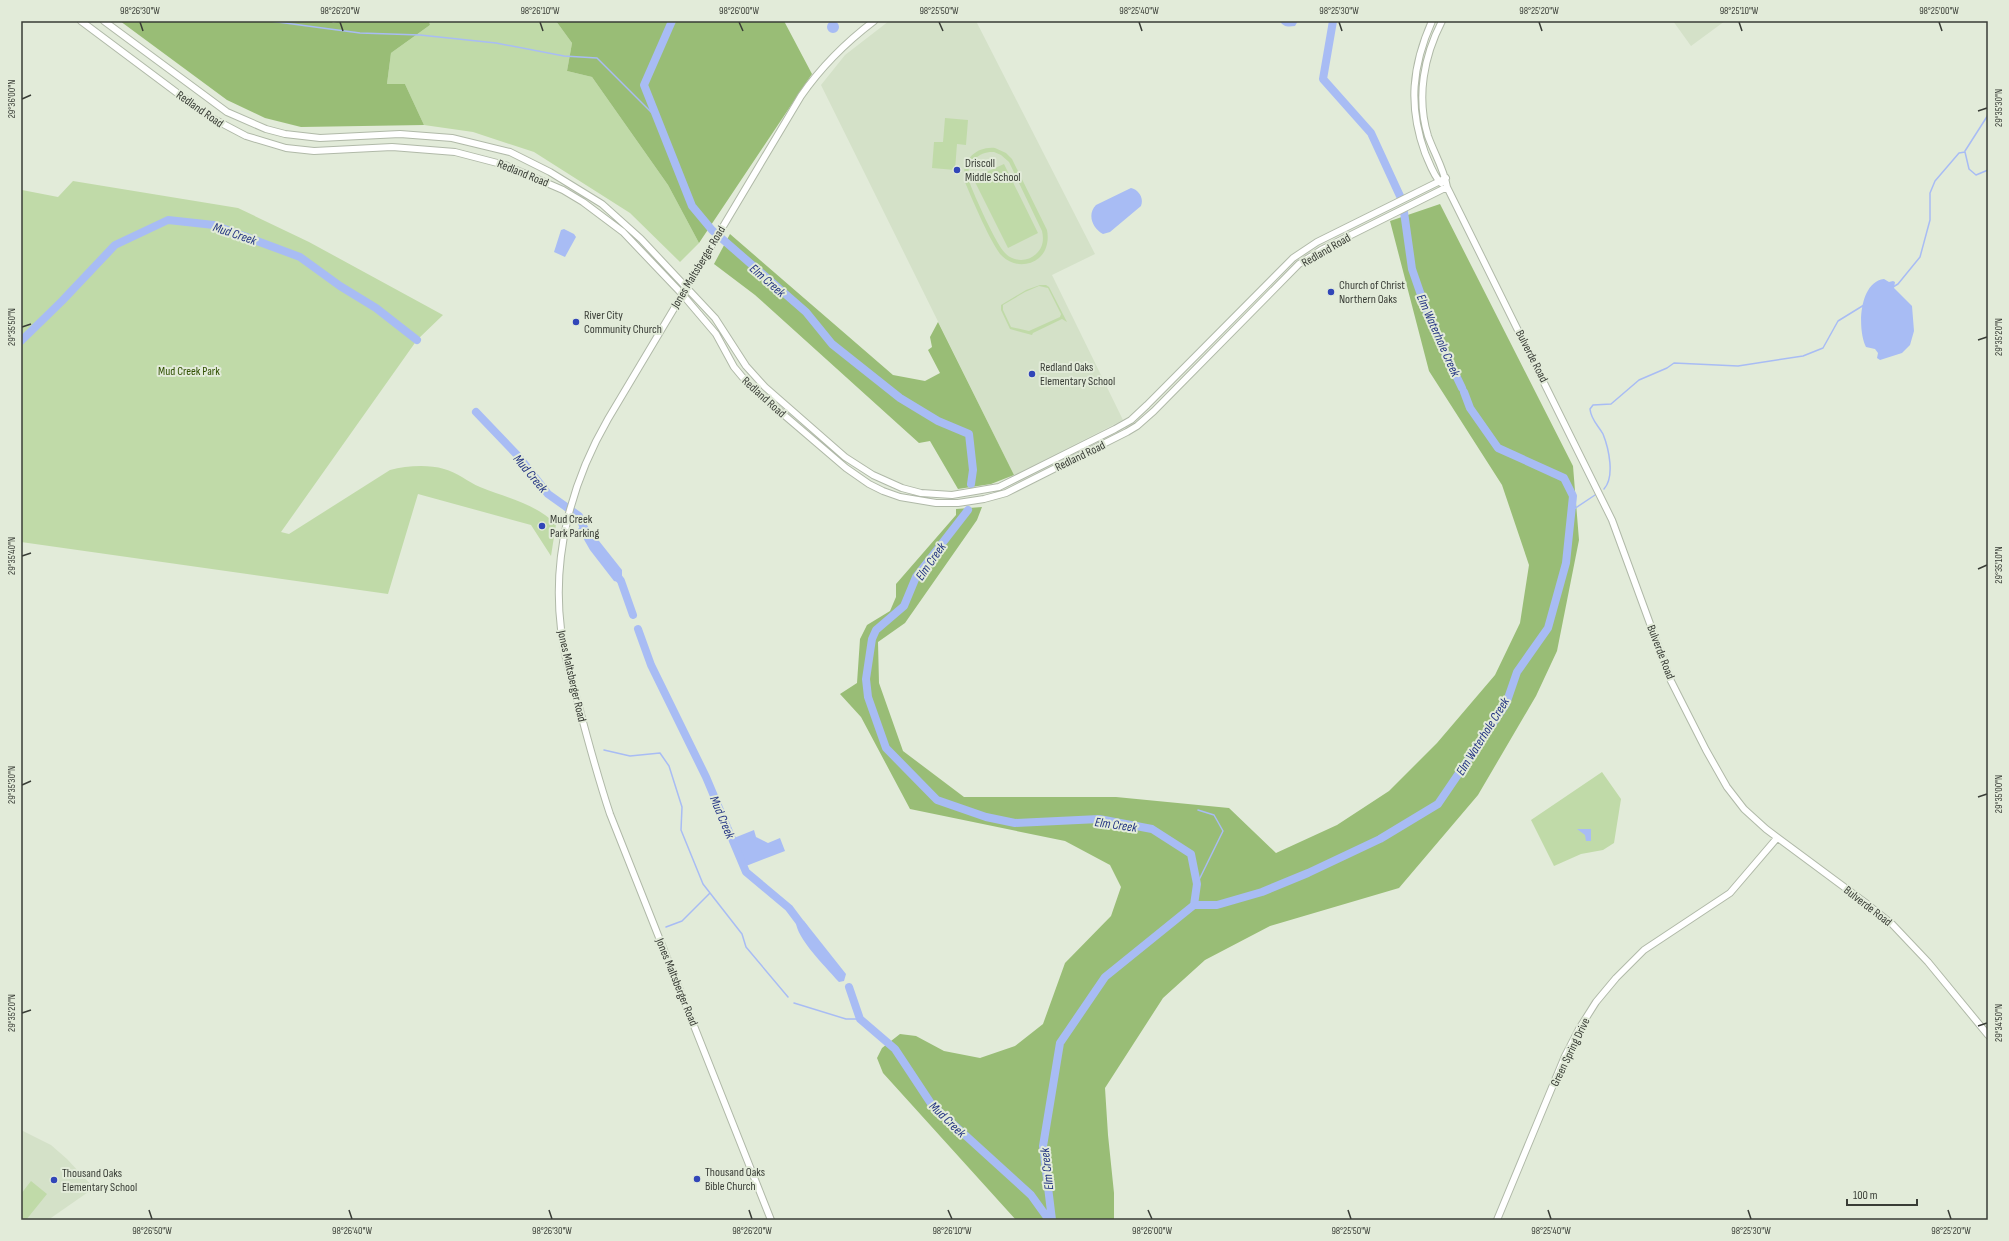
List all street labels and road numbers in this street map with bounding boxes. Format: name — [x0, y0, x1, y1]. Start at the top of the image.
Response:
street label: Redland Road — [173, 88, 226, 131]
street label: Redland Road — [495, 156, 551, 191]
street label: Jones Maltsberger Road — [667, 223, 729, 312]
street label: Redland Road — [1299, 230, 1353, 270]
street label: Bulverde Road — [1512, 327, 1551, 385]
street label: Redland Road — [739, 374, 789, 421]
street label: Redland Road — [1053, 438, 1108, 475]
street label: Bulverde Road — [1643, 623, 1678, 681]
street label: Jones Maltsberger Road — [553, 628, 589, 723]
street label: Bulverde Road — [1841, 883, 1895, 930]
street label: Jones Maltsberger Road — [652, 935, 701, 1028]
street label: Green Spring Drive — [1547, 1015, 1594, 1089]

